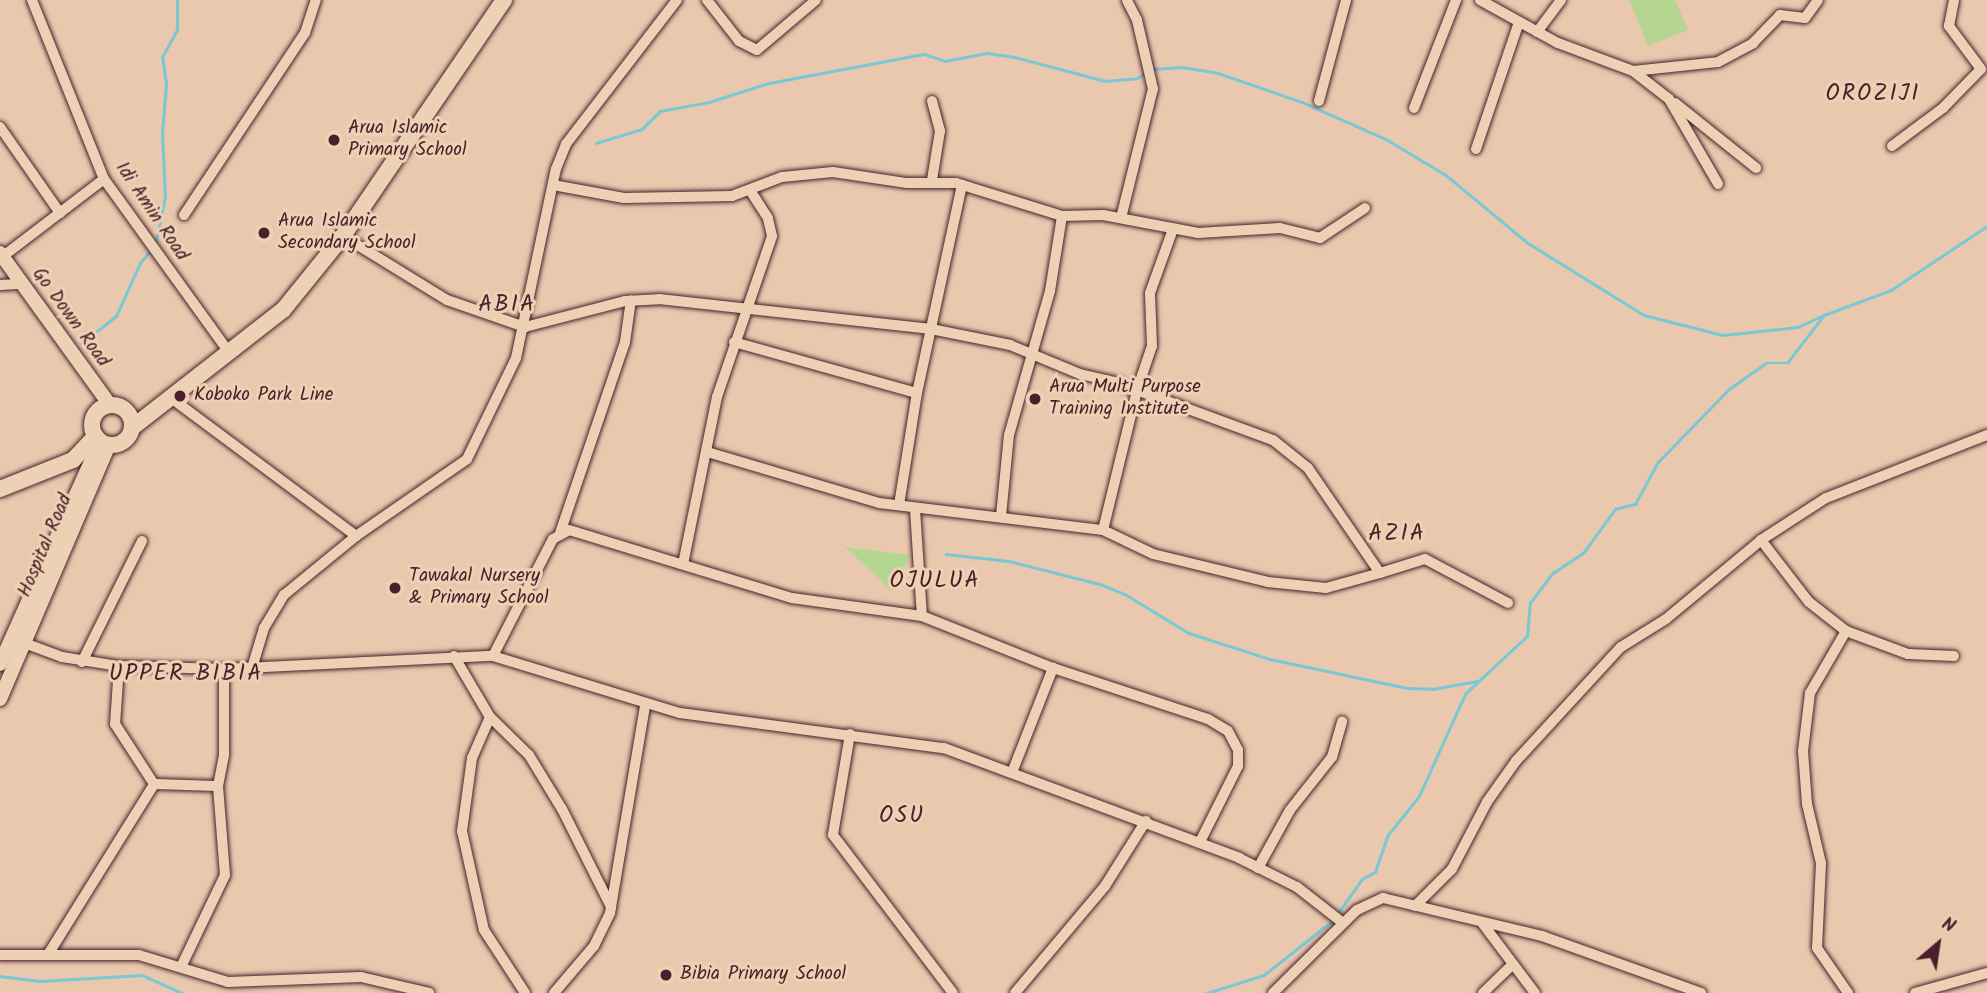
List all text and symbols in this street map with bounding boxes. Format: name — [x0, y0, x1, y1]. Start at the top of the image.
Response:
district label: OROZIJI — [1826, 80, 1920, 108]
place label: Arua Islamic Primary School — [348, 118, 467, 162]
marker: Arua Islamic Primary School — [326, 132, 342, 148]
street label: Idi Amin Road — [110, 158, 192, 266]
place label: Arua Islamic Secondary School — [278, 211, 416, 255]
marker: Arua Islamic Secondary School — [256, 225, 272, 241]
street label: Go Down Road — [26, 264, 114, 372]
district label: ABIA — [479, 291, 535, 319]
place label: Arua Multi Purpose Training Institute — [1049, 377, 1201, 421]
place label: Koboko Park Line — [194, 385, 333, 407]
marker: Koboko Park Line — [172, 388, 188, 404]
marker: Arua Multi Purpose Training Institute — [1027, 391, 1043, 407]
street label: Hospital Road — [14, 491, 78, 601]
district label: AZIA — [1369, 520, 1425, 548]
place label: Tawakal Nursery & Primary School — [409, 566, 549, 610]
district label: OJULUA — [890, 567, 980, 595]
marker: Tawakal Nursery & Primary School — [387, 580, 403, 596]
district label: UPPER BIBIA — [110, 660, 262, 688]
district label: OSU — [879, 802, 925, 830]
north arrow — [1903, 909, 1973, 979]
text: N — [1936, 910, 1961, 942]
place label: Bibia Primary School — [680, 964, 846, 986]
marker: Bibia Primary School — [658, 967, 674, 983]

